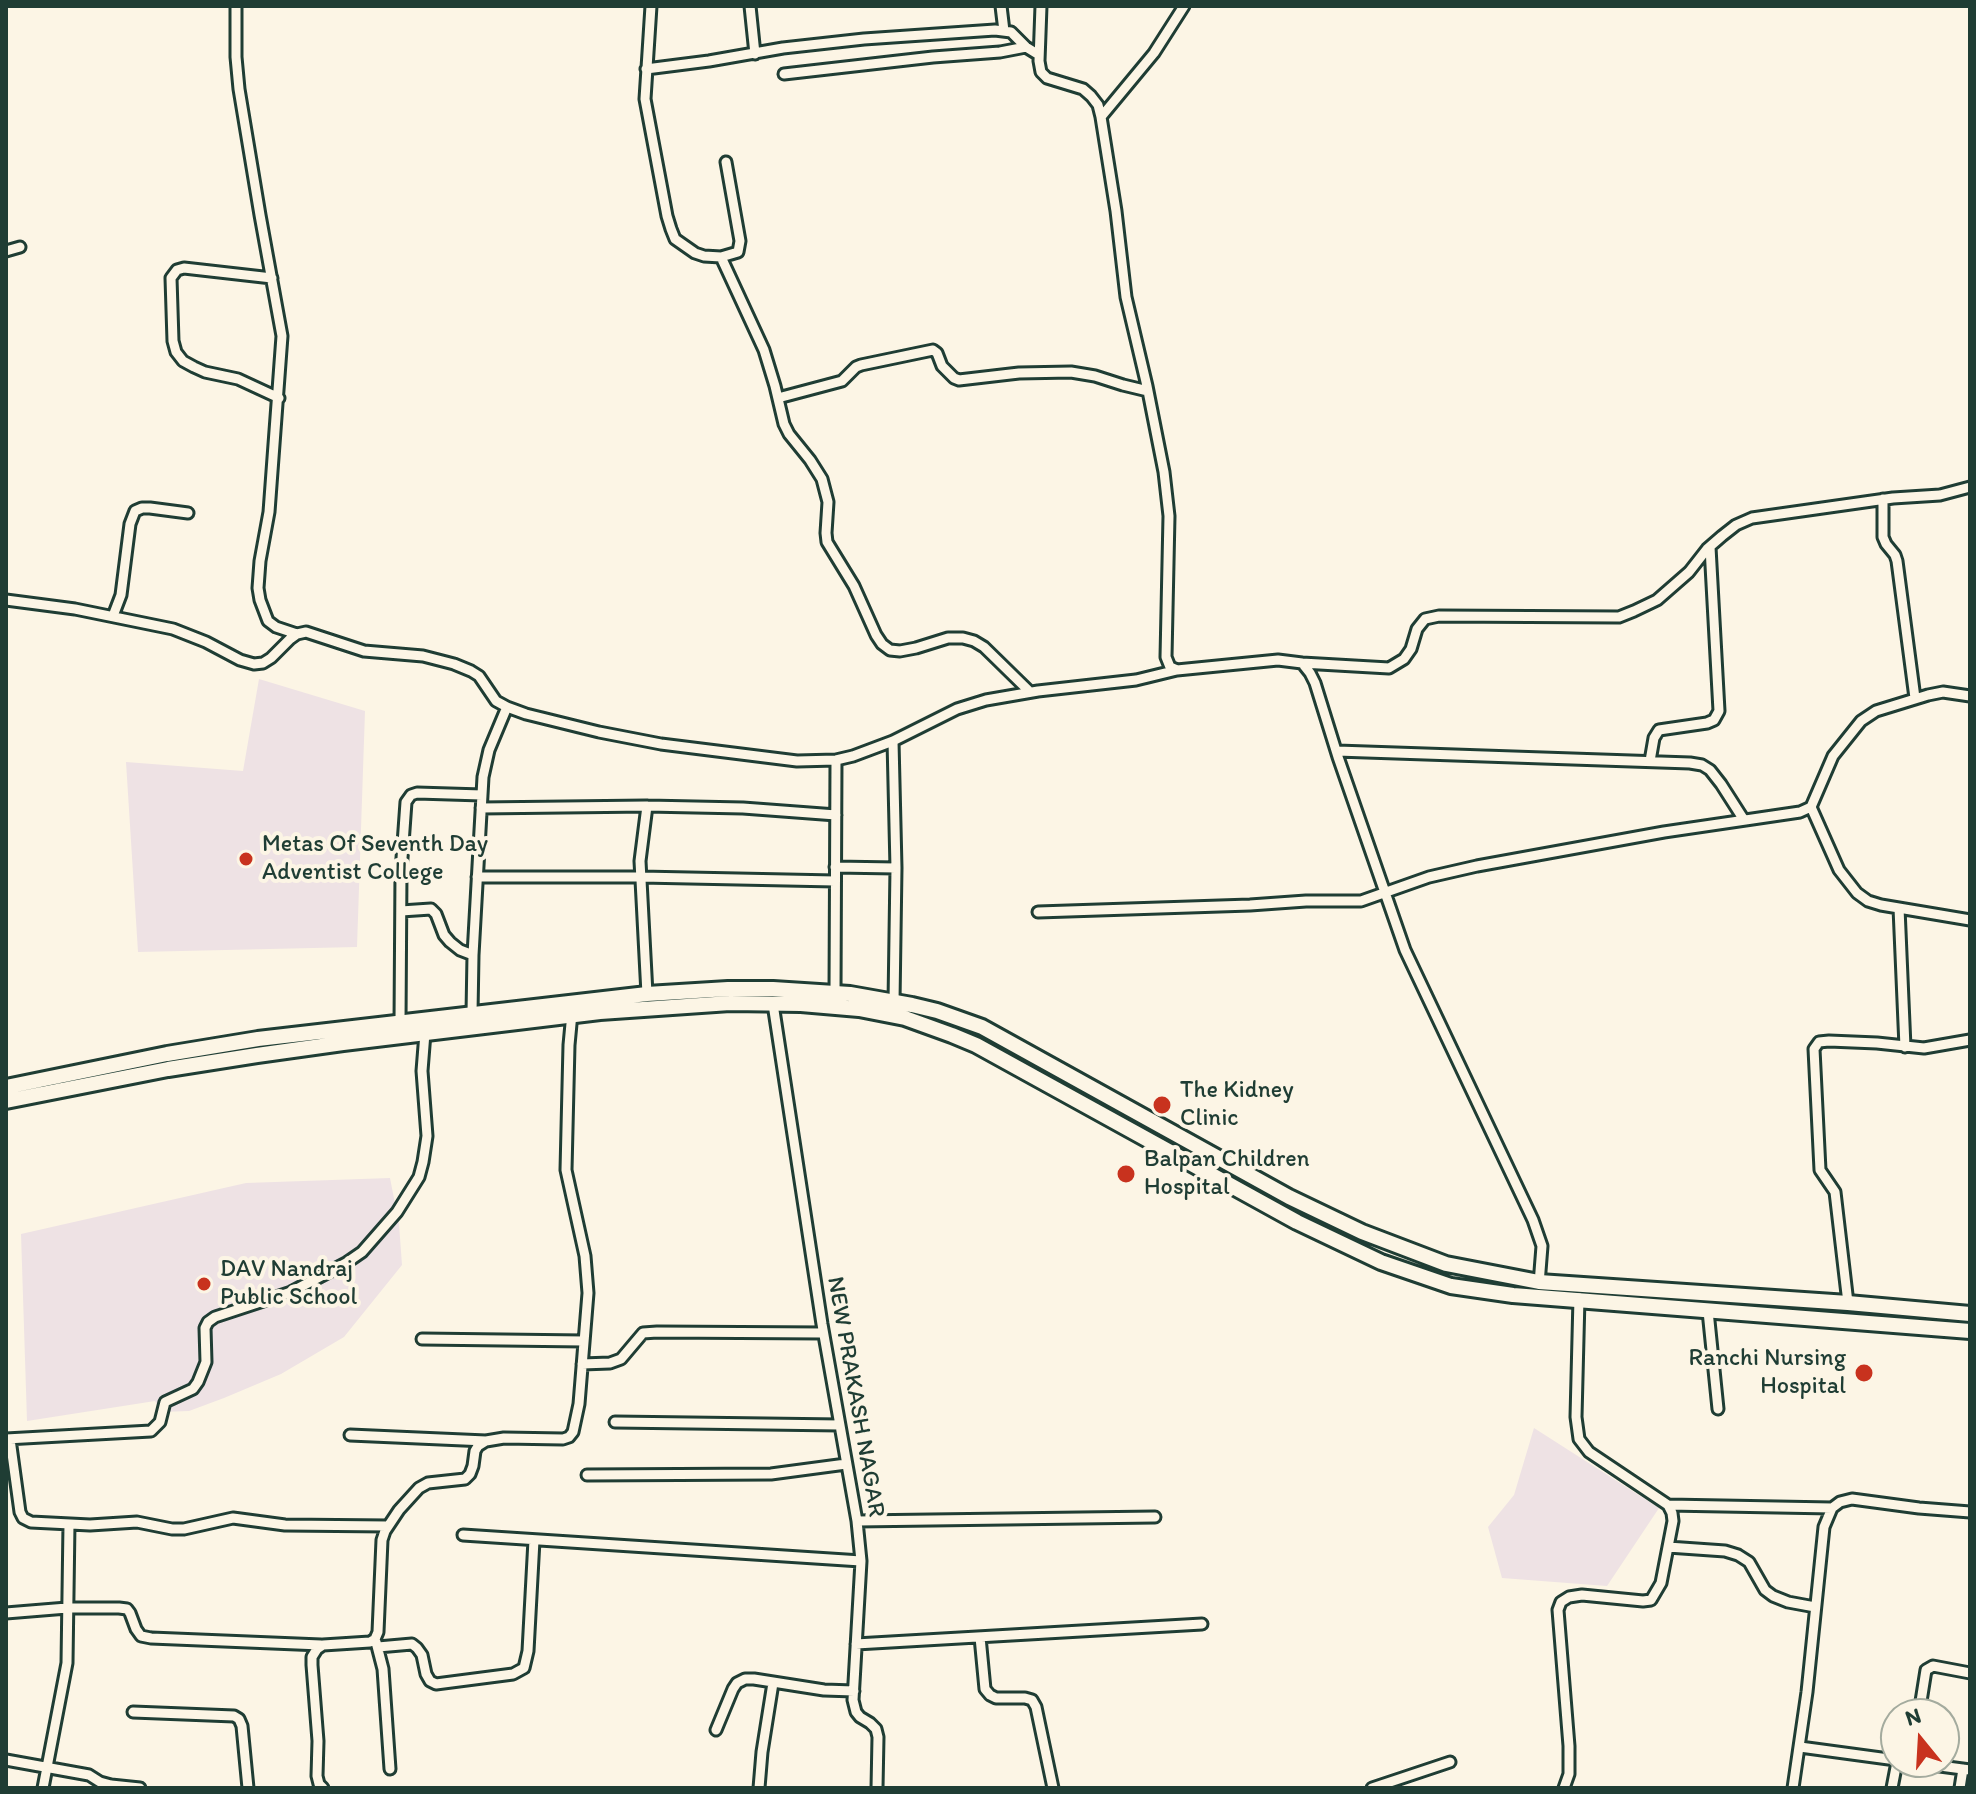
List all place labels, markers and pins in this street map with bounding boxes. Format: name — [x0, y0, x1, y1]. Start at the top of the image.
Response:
place label: Metas Of Seventh Day Adventist College — [262, 831, 488, 887]
marker: Metas Of Seventh Day Adventist College — [237, 850, 255, 868]
place label: The Kidney Clinic — [1180, 1077, 1293, 1133]
marker: The Kidney Clinic — [1151, 1094, 1173, 1116]
place label: Balpan Children Hospital — [1144, 1146, 1310, 1202]
marker: Balpan Children Hospital — [1115, 1163, 1137, 1185]
place label: DAV Nandraj Public School — [220, 1256, 357, 1312]
marker: DAV Nandraj Public School — [195, 1275, 213, 1293]
place label: Ranchi Nursing Hospital — [1688, 1345, 1846, 1401]
marker: Ranchi Nursing Hospital — [1853, 1362, 1875, 1384]

